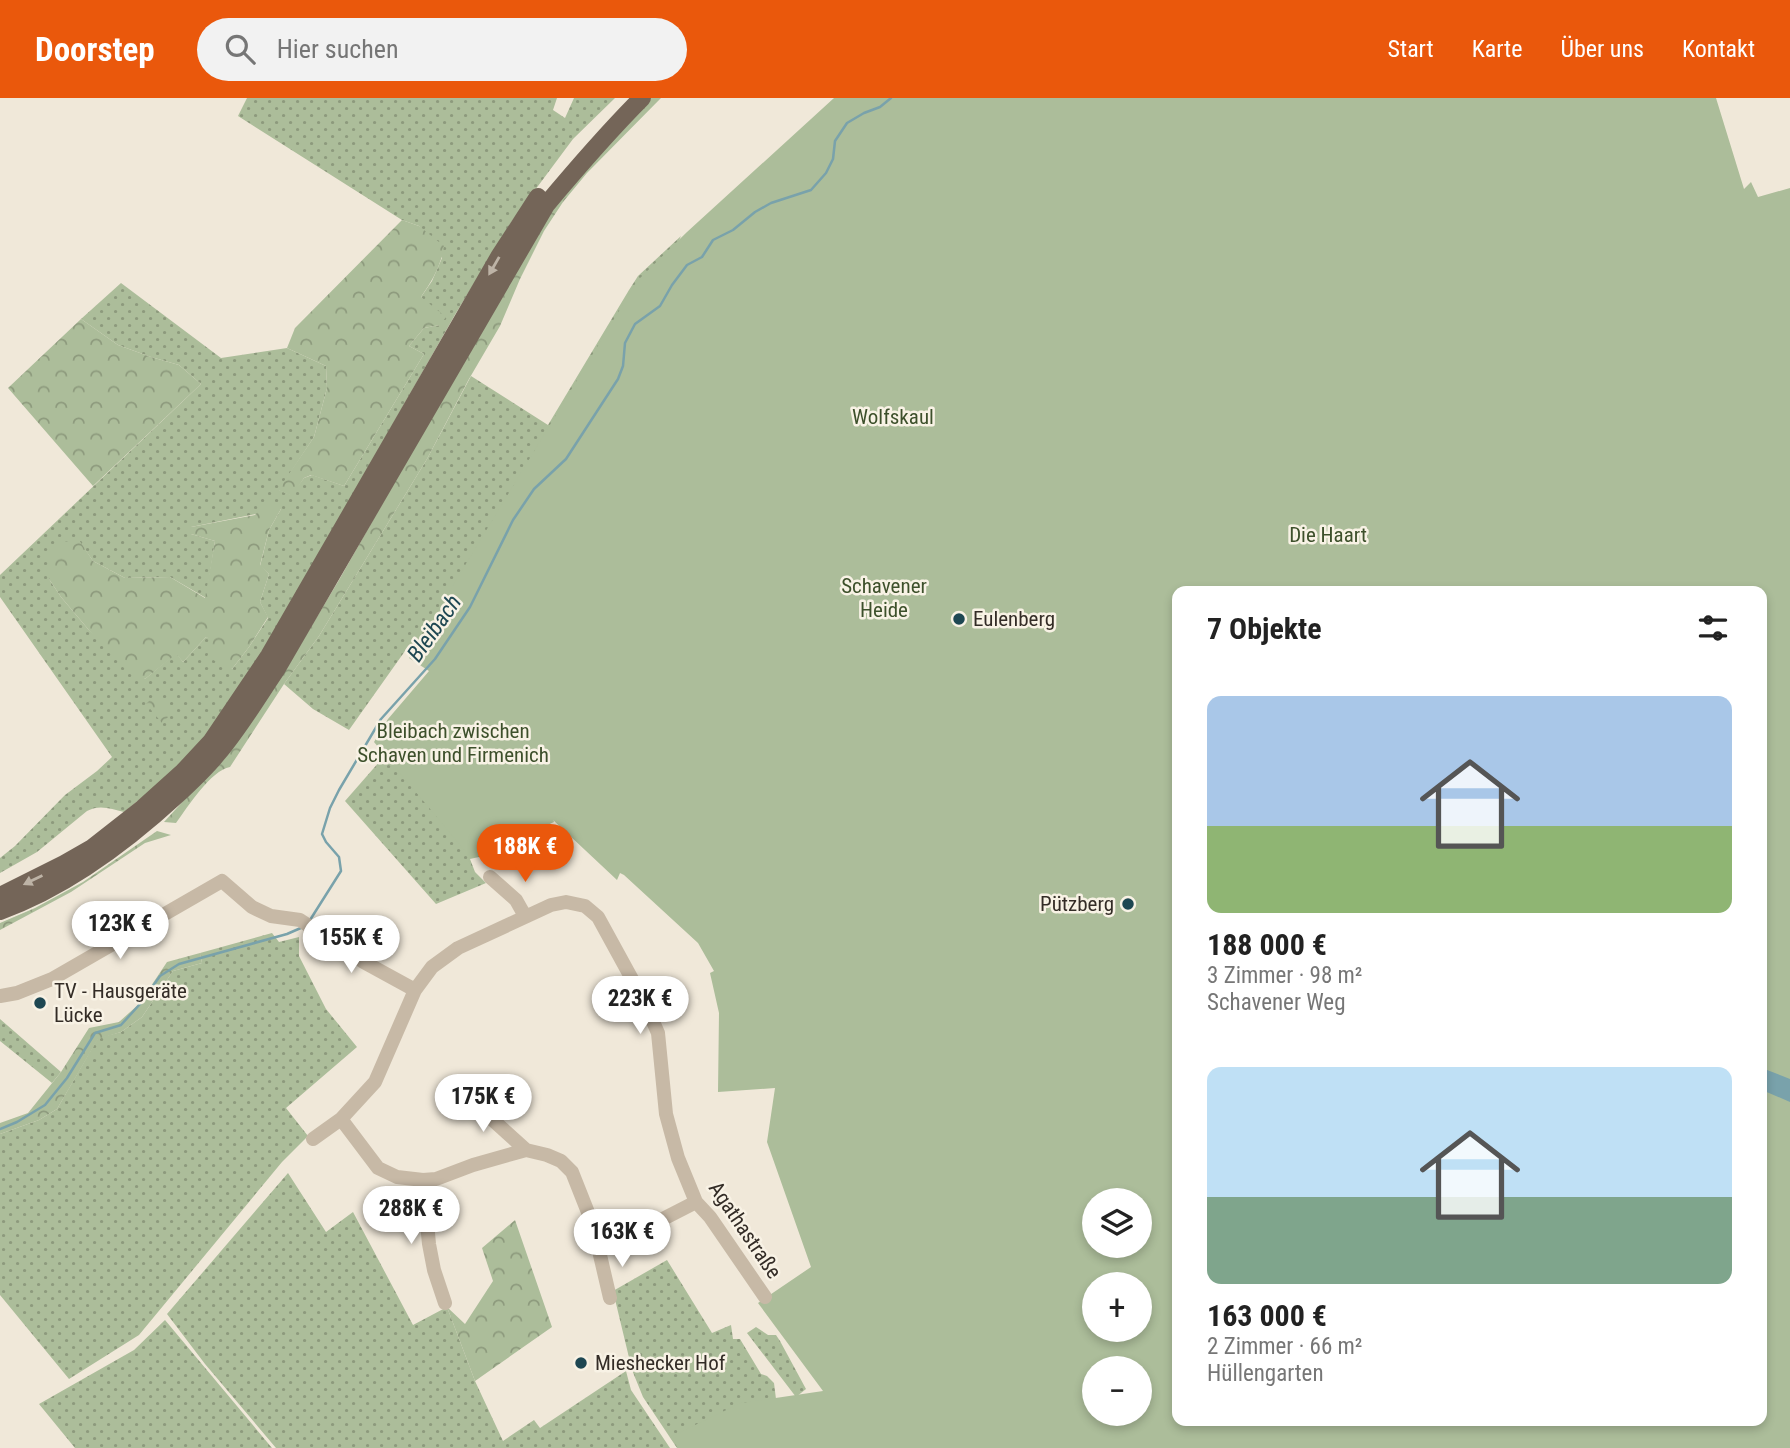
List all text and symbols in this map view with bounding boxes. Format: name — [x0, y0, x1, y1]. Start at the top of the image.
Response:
search box — [197, 18, 687, 81]
text: Doorstep — [35, 30, 155, 69]
icon: search — [221, 30, 259, 68]
text: Hier suchen — [277, 34, 399, 64]
text: Start — [1388, 35, 1434, 63]
text: Karte — [1472, 35, 1522, 63]
text: Über uns — [1560, 35, 1644, 63]
text: Kontakt — [1682, 35, 1755, 63]
one-way arrow — [488, 257, 500, 276]
park label: Wolfskaul — [852, 405, 934, 429]
park label: Die Haart — [1289, 523, 1367, 547]
park label: Schavener Heide — [841, 574, 927, 622]
water label: Bleibach — [402, 590, 467, 667]
place label: Eulenberg — [973, 607, 1055, 631]
icon: filters — [1694, 609, 1732, 647]
marker: Eulenberg — [951, 611, 967, 627]
text: 7 Objekte — [1207, 611, 1322, 646]
park label: Bleibach zwischen Schaven und Firmenich — [357, 719, 549, 767]
icon: home — [1407, 741, 1533, 867]
pin: 188K € — [468, 824, 582, 884]
text: 188K € — [493, 833, 557, 860]
one-way arrow — [23, 874, 43, 885]
place label: Pützberg — [1040, 892, 1114, 916]
marker: Pützberg — [1120, 896, 1136, 912]
pin: 123K € — [63, 902, 177, 961]
text: 123K € — [88, 910, 152, 937]
pin: 155K € — [294, 916, 408, 975]
text: 155K € — [319, 924, 383, 951]
text: 188 000 € — [1207, 927, 1327, 962]
text: 3 Zimmer · 98 m² — [1207, 962, 1362, 989]
pin: 223K € — [583, 976, 697, 1036]
place label: TV - Hausgeräte Lücke — [54, 979, 187, 1027]
text: 223K € — [608, 985, 672, 1012]
text: Schavener Weg — [1207, 989, 1345, 1016]
marker: TV - Hausgeräte Lücke — [32, 995, 48, 1011]
pin: 175K € — [426, 1074, 540, 1134]
text: 175K € — [451, 1083, 515, 1110]
icon: home — [1407, 1112, 1533, 1238]
street label: Agathastraße — [704, 1177, 786, 1283]
pin: 288K € — [354, 1186, 468, 1246]
map controls — [1082, 1188, 1152, 1426]
button: layers — [1082, 1188, 1152, 1258]
text: 288K € — [379, 1195, 443, 1222]
pin: 163K € — [565, 1210, 679, 1269]
text: 163K € — [590, 1218, 654, 1245]
button: + — [1082, 1272, 1152, 1342]
text: 163 000 € — [1207, 1298, 1327, 1333]
text: 2 Zimmer · 66 m² — [1207, 1333, 1362, 1360]
place label: Mieshecker Hof — [595, 1351, 726, 1375]
marker: Mieshecker Hof — [573, 1355, 589, 1371]
button: − — [1082, 1356, 1152, 1426]
text: Hüllengarten — [1207, 1360, 1324, 1387]

